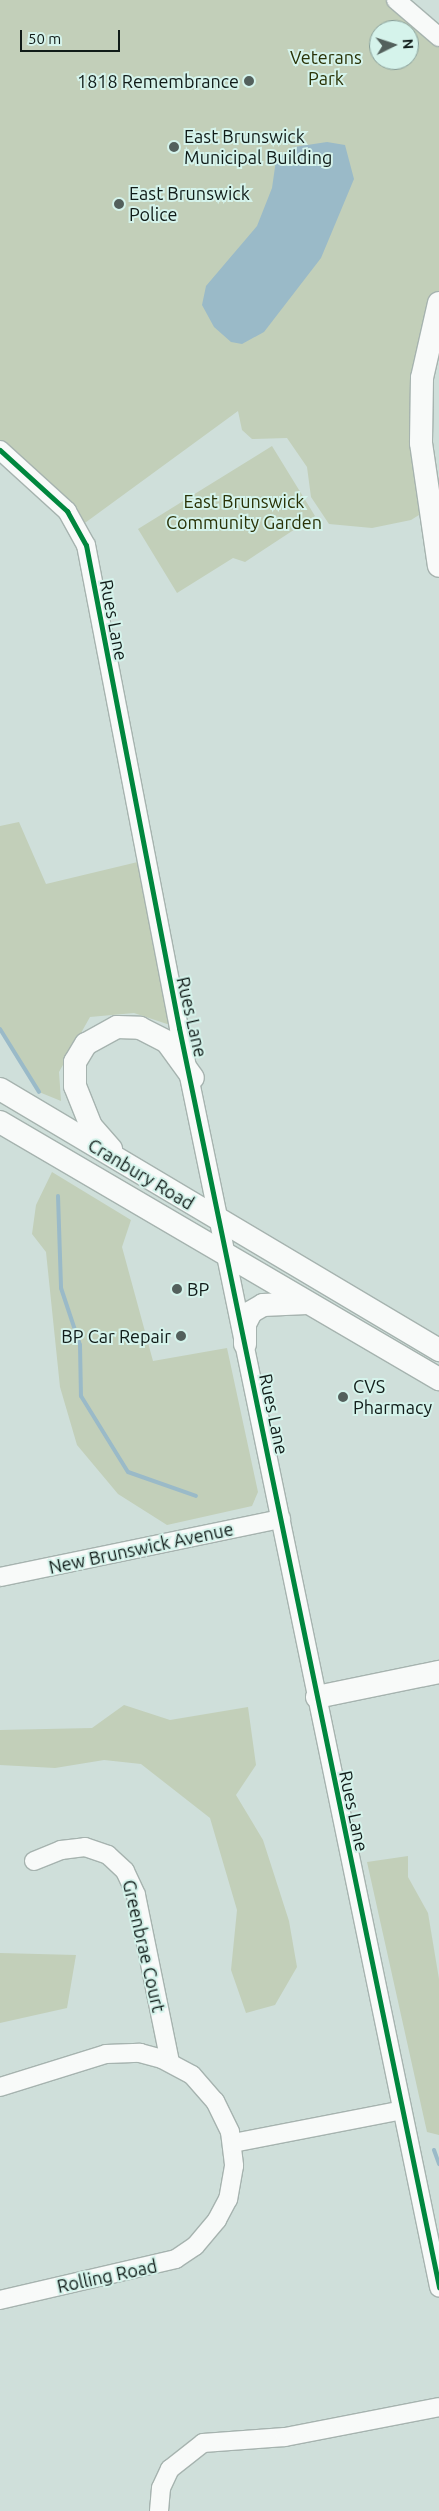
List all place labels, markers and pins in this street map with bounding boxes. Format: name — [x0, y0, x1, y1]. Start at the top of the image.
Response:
place label: 1818 Remembrance — [77, 70, 239, 92]
marker: 1818 Remembrance — [243, 75, 255, 87]
place label: East Brunswick Municipal Building — [184, 126, 332, 168]
marker: East Brunswick Municipal Building — [168, 141, 180, 153]
place label: East Brunswick Police — [129, 183, 250, 225]
marker: East Brunswick Police — [113, 198, 125, 210]
place label: BP — [187, 1278, 209, 1300]
marker: BP — [171, 1283, 183, 1295]
place label: BP Car Repair — [61, 1325, 171, 1347]
marker: BP Car Repair — [175, 1330, 187, 1342]
place label: CVS Pharmacy — [353, 1376, 432, 1418]
marker: CVS Pharmacy — [337, 1391, 349, 1403]

